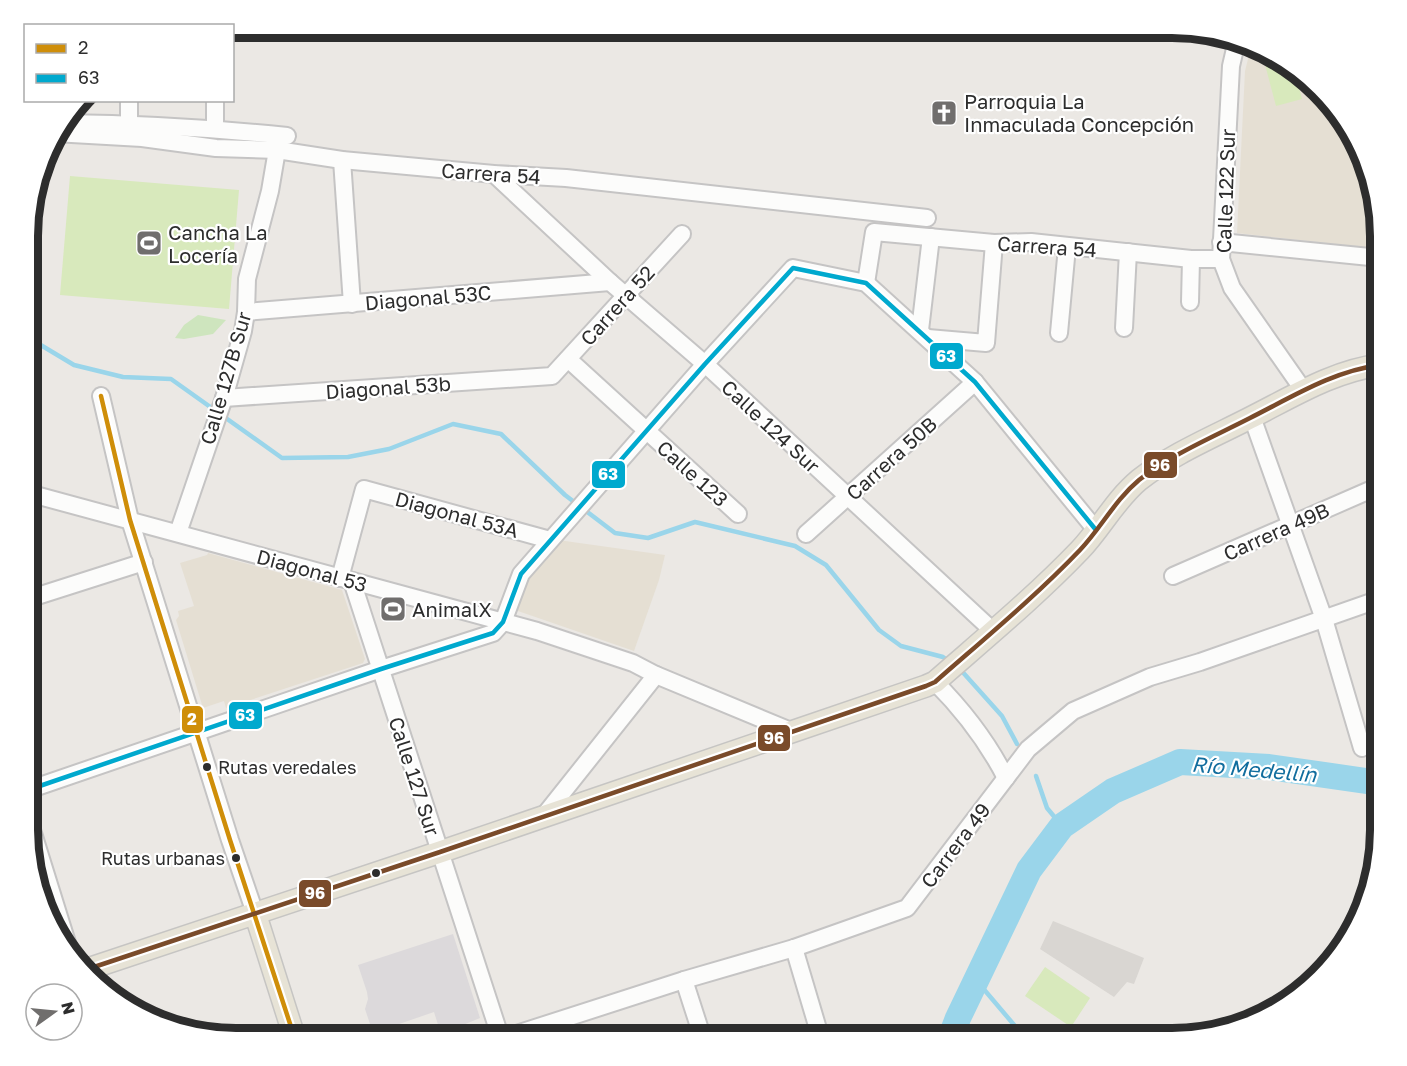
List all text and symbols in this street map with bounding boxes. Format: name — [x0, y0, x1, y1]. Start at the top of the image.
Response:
legend — [24, 24, 234, 102]
text: 2 — [78, 36, 88, 58]
text: 63 — [78, 66, 99, 88]
place label: Parroquia La Inmaculada Concepción — [964, 89, 1194, 136]
church icon: Parroquia La Inmaculada Concepción — [929, 98, 959, 128]
street label: Calle 122 Sur — [1211, 128, 1239, 254]
street label: Carrera 54 — [440, 158, 542, 188]
place label: Cancha La Locería — [168, 220, 268, 267]
sports icon: Cancha La Locería — [134, 228, 164, 258]
street label: Carrera 54 — [996, 231, 1098, 261]
street label: Carrera 52 — [575, 260, 659, 350]
street label: Diagonal 53C — [364, 280, 492, 314]
street label: Calle 127B Sur — [195, 309, 255, 447]
line badge: 63 — [929, 342, 964, 370]
text: 63 — [936, 346, 956, 366]
street label: Diagonal 53b — [325, 371, 451, 403]
street label: Calle 124 Sur — [717, 374, 825, 478]
street label: Carrera 50B — [841, 411, 941, 505]
street label: Calle 123 — [653, 435, 733, 511]
line badge: 96 — [1143, 451, 1178, 479]
text: 96 — [1150, 455, 1170, 475]
line badge: 63 — [591, 460, 626, 489]
text: 63 — [598, 464, 618, 484]
street label: Diagonal 53A — [393, 486, 521, 542]
street label: Carrera 49B — [1219, 497, 1333, 565]
street label: Diagonal 53 — [254, 544, 370, 596]
sports icon: AnimalX — [378, 594, 408, 624]
place label: AnimalX — [412, 597, 492, 621]
line badge: 63 — [228, 701, 263, 730]
line badge: 2 — [181, 705, 204, 734]
text: 63 — [235, 705, 255, 725]
text: 2 — [187, 709, 197, 729]
street label: Calle 127 Sur — [384, 713, 446, 839]
line badge: 96 — [757, 724, 791, 752]
text: 96 — [764, 728, 784, 748]
water label: Río Medellín — [1191, 751, 1319, 787]
place label: Rutas veredales — [218, 756, 356, 778]
marker: Rutas veredales — [201, 761, 213, 773]
street label: Carrera 49 — [915, 798, 995, 892]
place label: Rutas urbanas — [101, 847, 225, 869]
marker: Rutas urbanas — [230, 852, 242, 864]
unlabelled marker — [370, 867, 382, 879]
line badge: 96 — [298, 879, 332, 908]
text: 96 — [305, 883, 325, 903]
north arrow — [24, 982, 84, 1042]
text: N — [57, 1000, 80, 1017]

